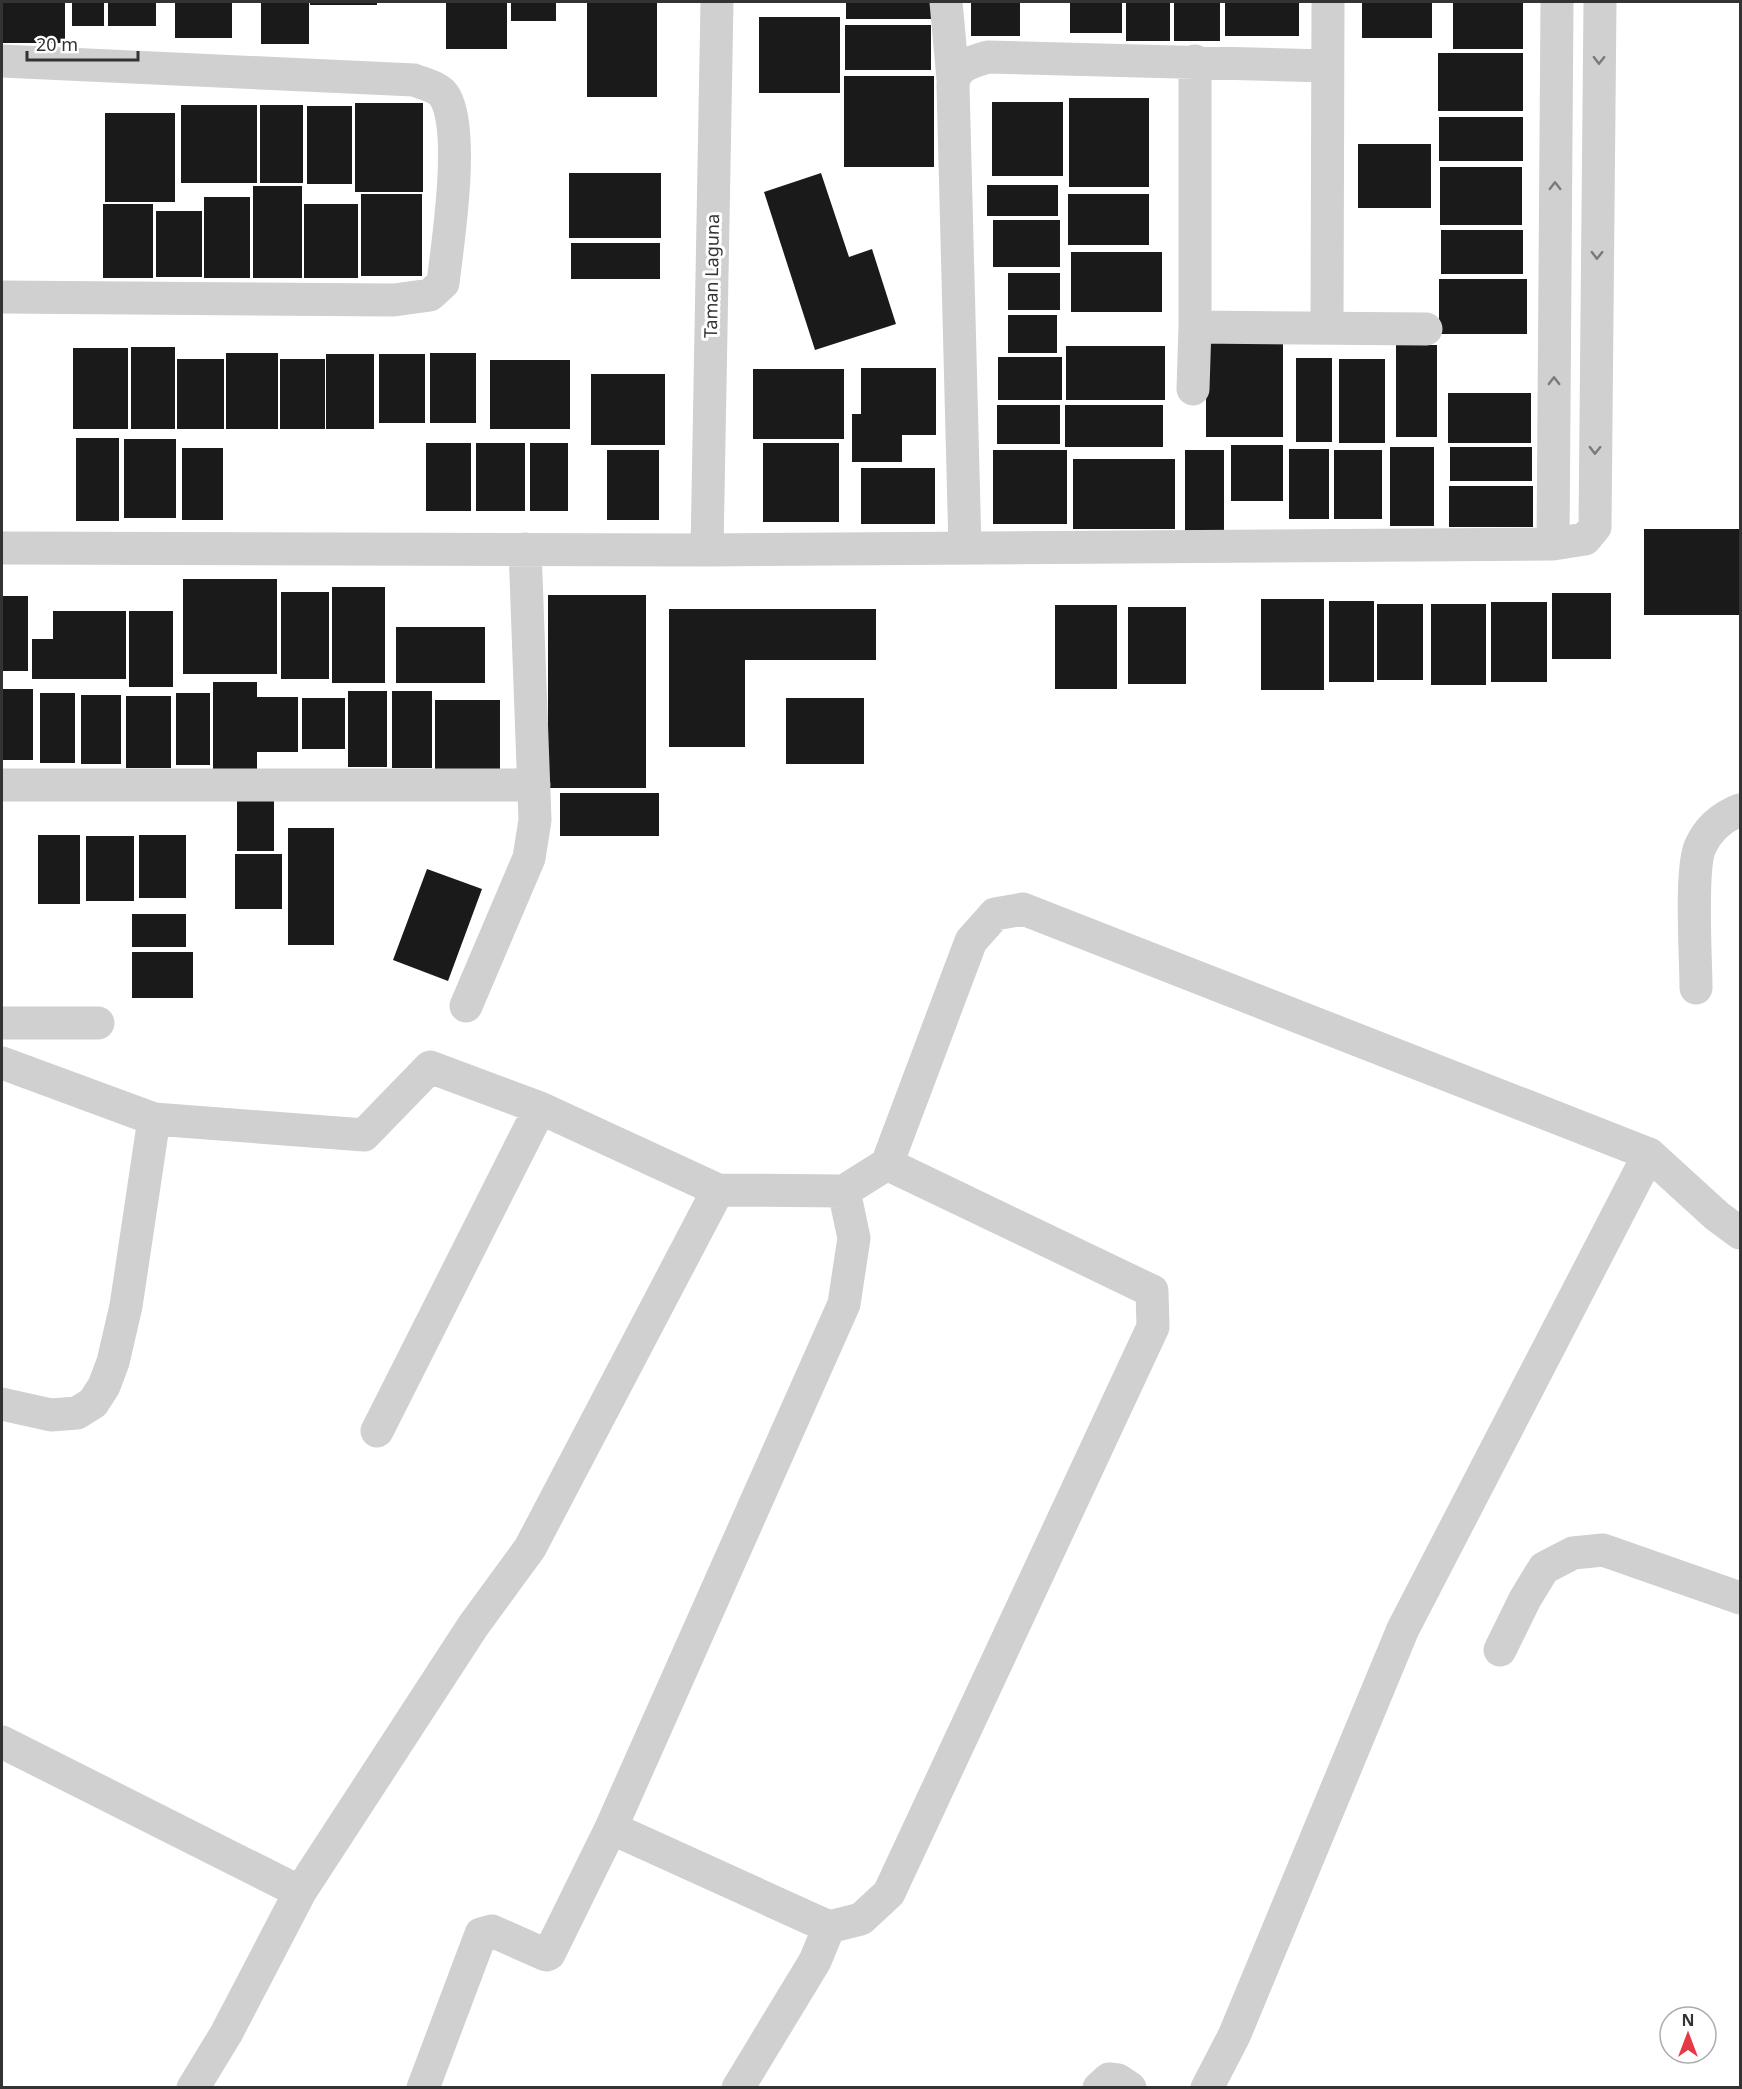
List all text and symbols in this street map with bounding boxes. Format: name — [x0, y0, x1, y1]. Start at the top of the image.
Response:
scale bar — [27, 24, 138, 62]
text: 20 m — [36, 32, 78, 56]
one-way arrow — [1593, 55, 1605, 64]
one-way arrow — [1549, 181, 1561, 190]
street label: Taman Laguna — [698, 214, 724, 338]
one-way arrow — [1591, 250, 1603, 259]
one-way arrow — [1548, 376, 1560, 385]
one-way arrow — [1589, 445, 1601, 454]
north arrow — [1658, 2005, 1718, 2065]
text: N — [1681, 2009, 1695, 2031]

